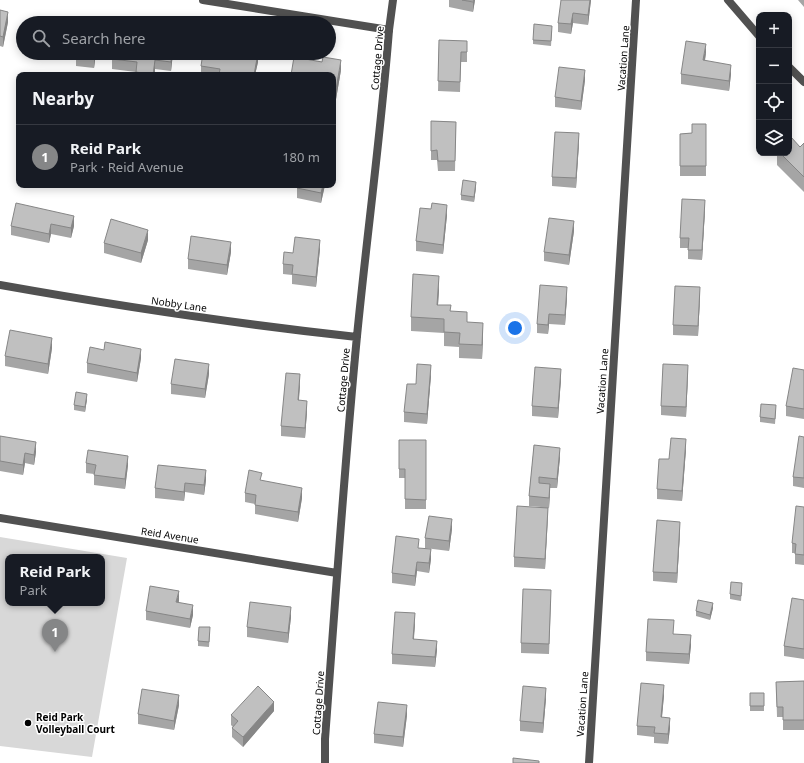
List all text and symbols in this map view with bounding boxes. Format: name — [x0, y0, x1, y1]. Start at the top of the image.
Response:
map controls — [756, 12, 792, 156]
button: + — [756, 12, 792, 48]
search box — [16, 16, 336, 60]
street label: Vacation Lane — [614, 24, 632, 91]
street label: Cottage Drive — [367, 25, 387, 91]
icon: search — [30, 27, 52, 49]
text: Search here — [62, 28, 145, 48]
button: − — [756, 48, 792, 84]
button: locate — [756, 84, 792, 120]
text: Nearby — [32, 87, 94, 110]
button: layers — [756, 120, 792, 156]
text: Reid Park — [70, 138, 141, 158]
text: 1 — [41, 148, 49, 166]
text: 180 m — [282, 148, 320, 166]
text: Park · Reid Avenue — [70, 158, 184, 176]
street label: Nobby Lane — [150, 293, 208, 315]
your location — [505, 318, 525, 338]
street label: Cottage Drive — [333, 347, 353, 413]
street label: Vacation Lane — [593, 347, 611, 414]
street label: Reid Avenue — [140, 524, 200, 547]
popup — [5, 554, 105, 606]
text: Reid Park — [20, 561, 90, 581]
text: Park — [20, 581, 47, 599]
pin: 1 — [42, 619, 68, 652]
street label: Cottage Drive — [309, 670, 327, 736]
street label: Vacation Lane — [573, 670, 591, 737]
place label: Reid Park Volleyball Court — [36, 710, 115, 736]
marker: Reid Park Volleyball Court — [23, 718, 33, 728]

